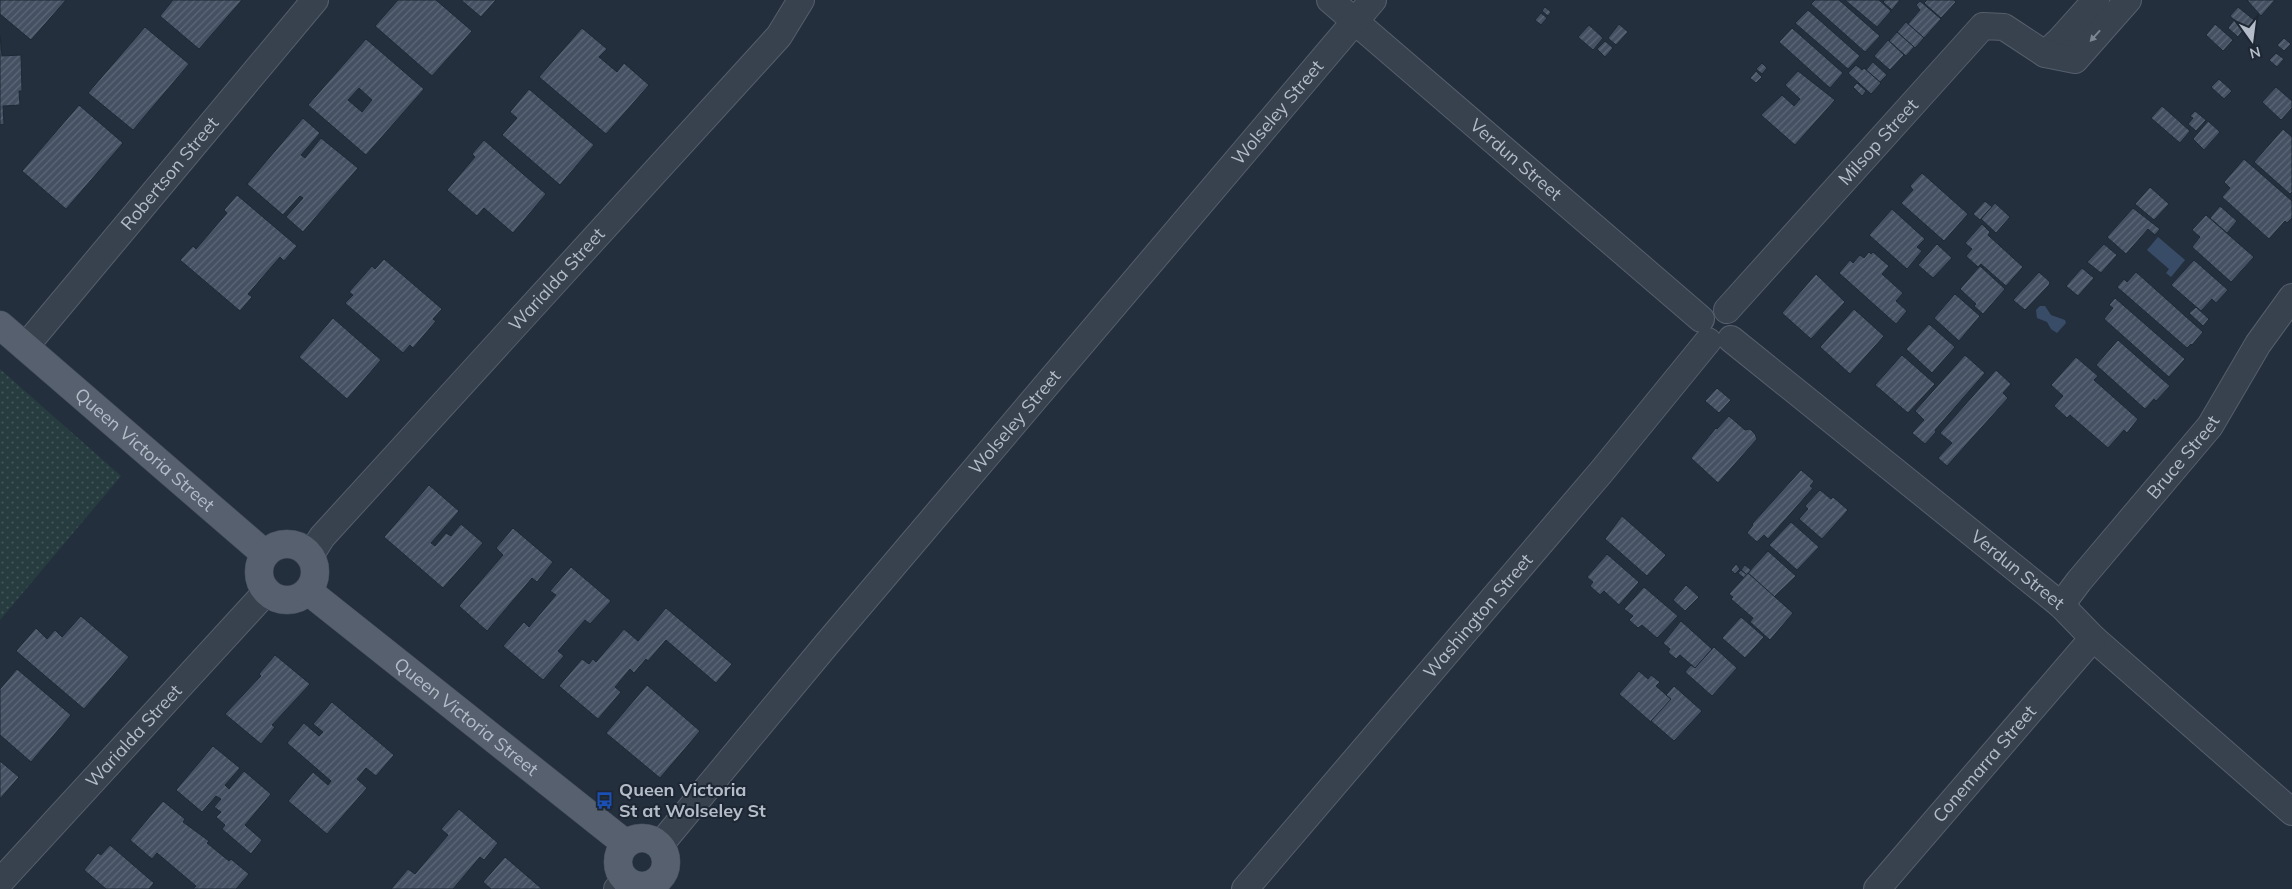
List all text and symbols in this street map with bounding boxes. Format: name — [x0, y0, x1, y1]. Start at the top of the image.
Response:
north arrow — [2227, 15, 2277, 65]
one-way arrow — [2089, 30, 2101, 42]
text: N — [2248, 43, 2262, 63]
street label: Wolseley Street — [1226, 55, 1328, 169]
street label: Milsop Street — [1833, 94, 1923, 190]
street label: Robertson Street — [116, 112, 224, 235]
street label: Verdun Street — [1465, 113, 1567, 205]
street label: Warialda Street — [504, 223, 609, 336]
street label: Wolseley Street — [964, 365, 1065, 479]
street label: Queen Victoria Street — [70, 383, 220, 516]
street label: Bruce Street — [2141, 411, 2225, 503]
street label: Verdun Street — [1966, 525, 2069, 614]
street label: Washington Street — [1418, 549, 1537, 683]
street label: Queen Victoria Street — [390, 652, 543, 781]
street label: Warialda Street — [80, 679, 187, 792]
street label: Conemarra Street — [1927, 700, 2041, 827]
place label: Queen Victoria St at Wolseley St — [619, 778, 766, 822]
bus stop icon: Queen Victoria St at Wolseley St — [595, 790, 615, 810]

